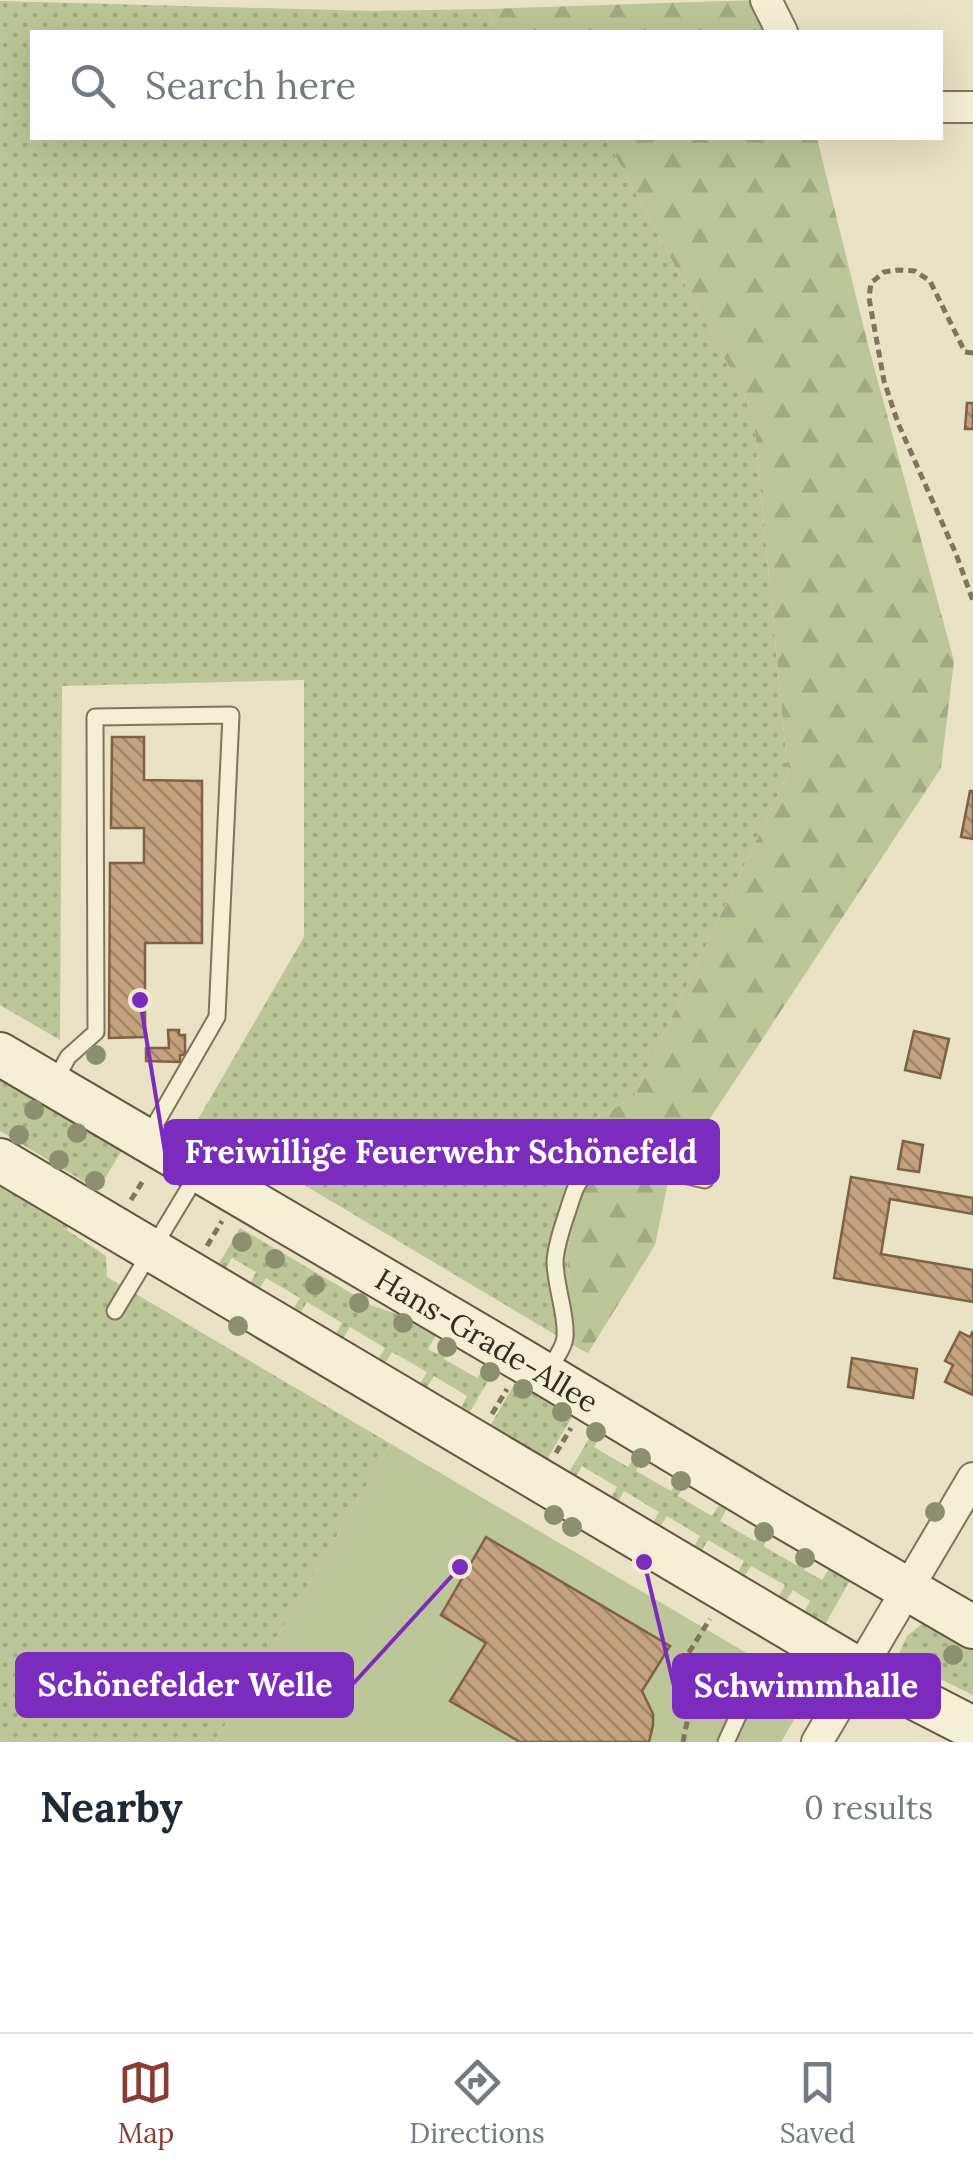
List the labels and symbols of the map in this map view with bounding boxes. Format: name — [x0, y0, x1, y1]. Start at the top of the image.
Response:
callout: Freiwillige Feuerwehr Schönefeld — [165, 1121, 718, 1183]
text: Freiwillige Feuerwehr Schönefeld — [185, 1131, 697, 1172]
street label: Hans-Grade-Allee — [369, 1260, 605, 1421]
callout: Schönefelder Welle — [17, 1654, 352, 1716]
callout: Schwimmhalle — [674, 1655, 939, 1717]
text: Schönefelder Welle — [38, 1664, 332, 1705]
text: Schwimmhalle — [694, 1665, 918, 1706]

